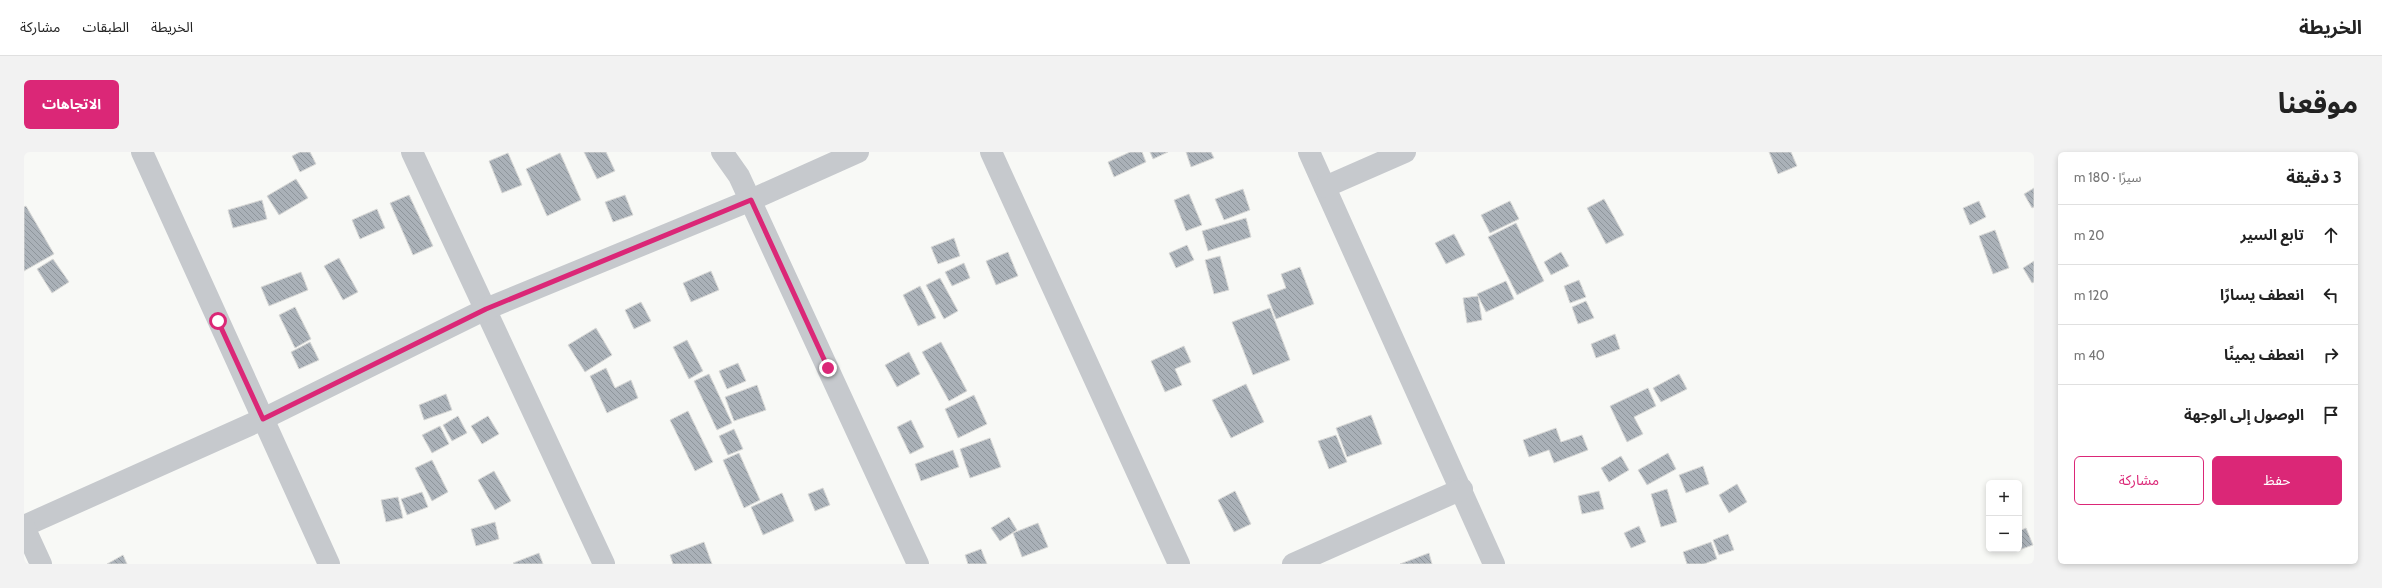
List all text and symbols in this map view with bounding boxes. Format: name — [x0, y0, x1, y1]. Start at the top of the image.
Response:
text: الخريطة — [2299, 16, 2362, 39]
text: مشاركة — [20, 18, 60, 36]
text: الطبقات — [82, 18, 129, 36]
text: الخريطة — [151, 18, 193, 36]
button: الاتجاهات — [24, 80, 119, 129]
text: موقعنا — [2278, 86, 2358, 120]
text: 3 دقيقة — [2286, 167, 2342, 187]
text: سيرًا · 180 m — [2074, 169, 2141, 185]
icon: ahead — [2320, 224, 2342, 246]
text: تابع السير — [2240, 226, 2304, 244]
text: 20 m — [2074, 227, 2104, 243]
icon: left — [2320, 284, 2342, 306]
text: انعطف يسارًا — [2220, 286, 2304, 304]
text: 120 m — [2074, 287, 2108, 303]
route start — [209, 312, 227, 330]
icon: right — [2320, 344, 2342, 366]
text: انعطف يمينًا — [2224, 346, 2304, 364]
text: 40 m — [2074, 347, 2105, 363]
route end — [819, 359, 837, 377]
icon: arrive — [2320, 404, 2342, 426]
text: الوصول إلى الوجهة — [2184, 406, 2304, 424]
button: مشاركة — [2074, 456, 2204, 505]
button: حفظ — [2212, 456, 2342, 505]
map controls — [1986, 480, 2022, 552]
button: + — [1986, 480, 2022, 516]
button: − — [1986, 516, 2022, 552]

